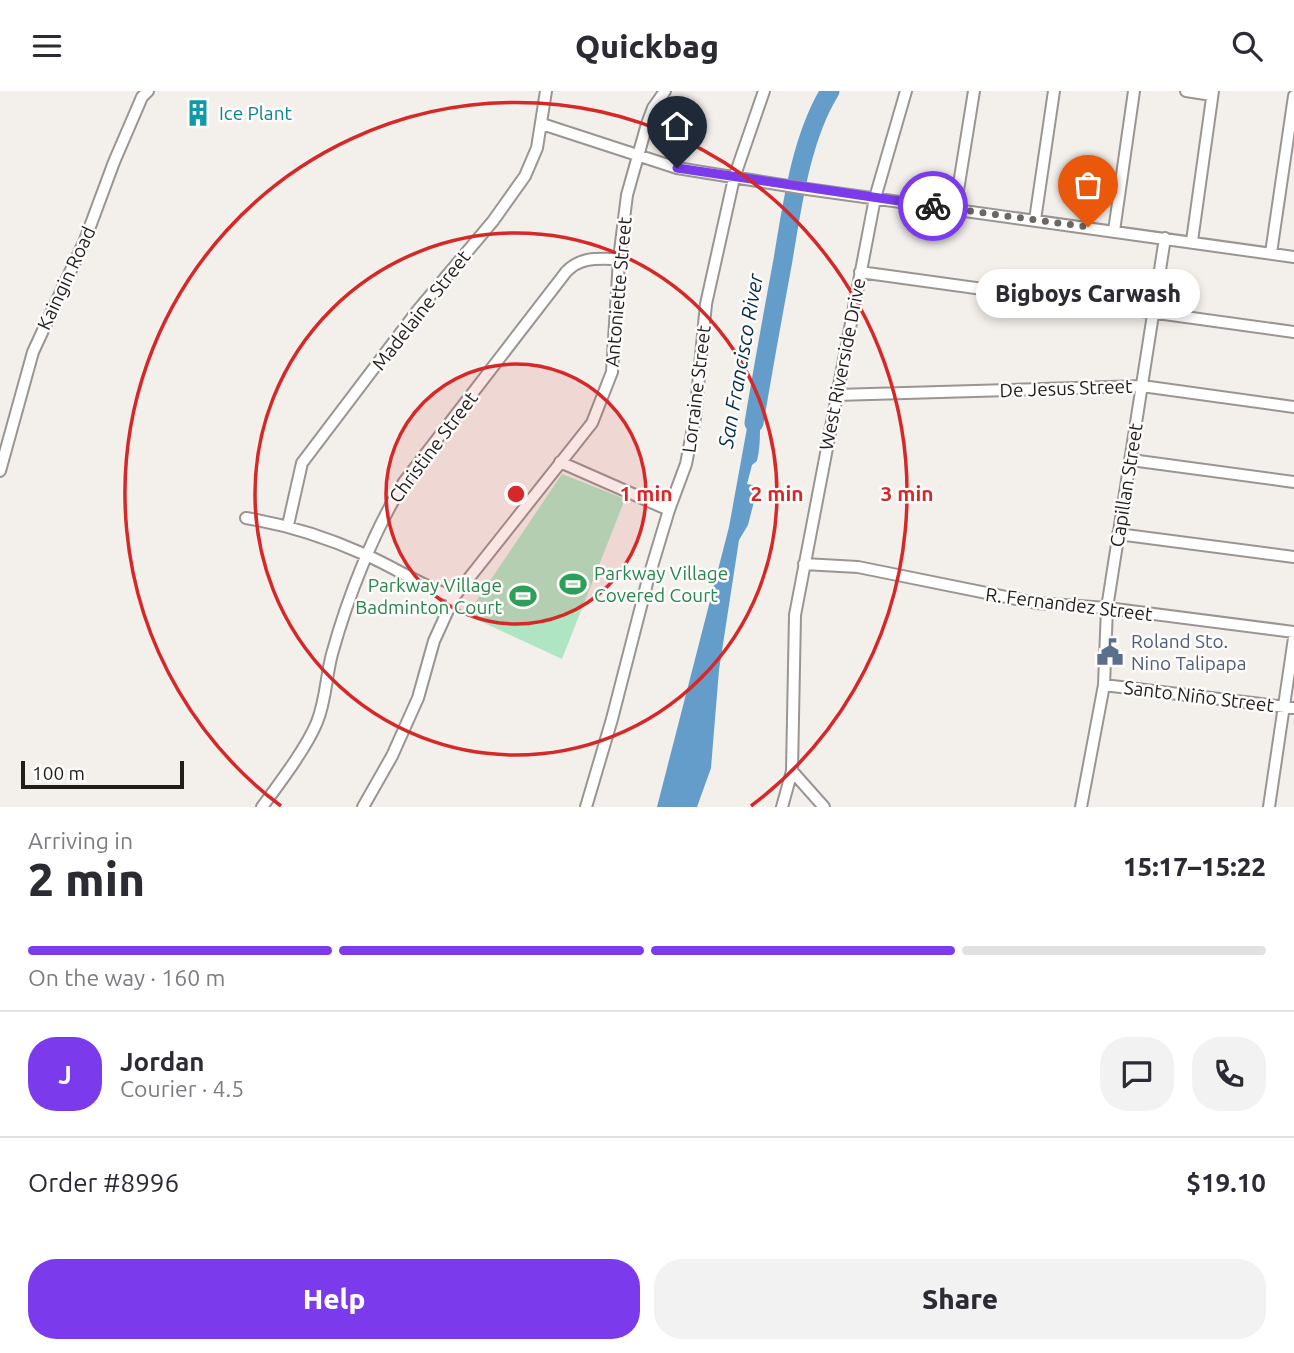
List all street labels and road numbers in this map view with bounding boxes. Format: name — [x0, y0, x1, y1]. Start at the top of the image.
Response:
street label: Antoniette Street — [600, 216, 636, 368]
street label: Kaingin Road — [33, 223, 99, 333]
street label: Madelaine Street — [367, 245, 475, 374]
street label: West Riverside Drive — [815, 276, 869, 452]
street label: Lorraine Street — [677, 323, 715, 454]
street label: De Jesus Street — [999, 375, 1133, 401]
street label: Christine Street — [384, 387, 482, 507]
street label: Capillan Street — [1105, 421, 1147, 549]
street label: R. Fernandez Street — [984, 583, 1154, 625]
street label: Santo Niño Street — [1123, 676, 1276, 716]

